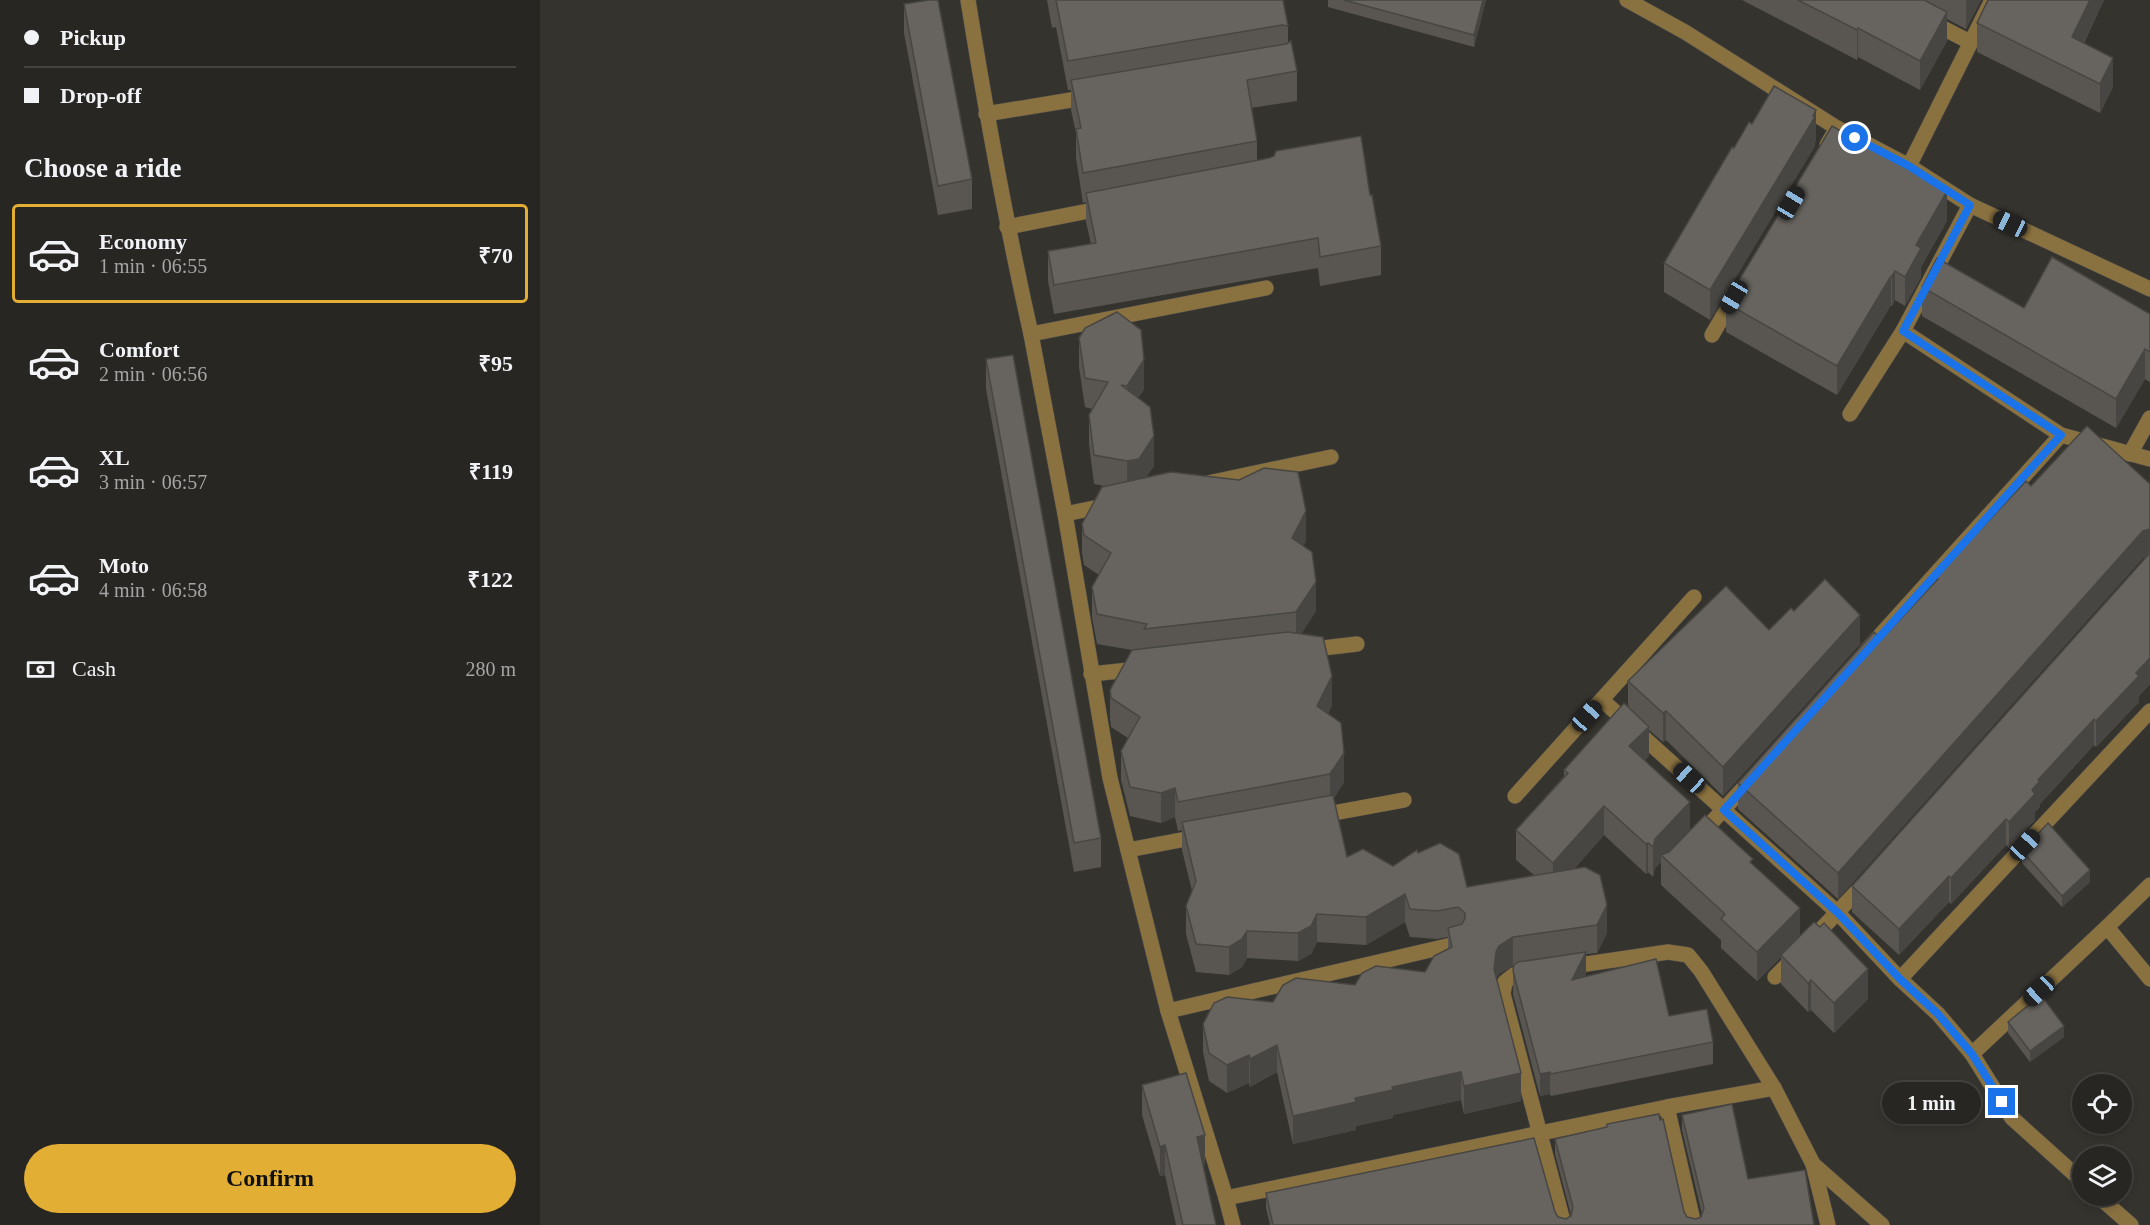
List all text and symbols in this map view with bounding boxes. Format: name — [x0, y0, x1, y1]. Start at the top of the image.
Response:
text: Pickup — [60, 25, 126, 50]
text: Drop-off — [60, 83, 141, 108]
route start — [1841, 124, 1868, 151]
text: Choose a ride — [24, 153, 182, 183]
car — [1774, 183, 1808, 223]
car — [1990, 208, 2030, 240]
icon: car — [27, 227, 81, 281]
text: Economy — [99, 229, 187, 254]
text: ₹70 — [478, 243, 513, 268]
text: 1 min · 06:55 — [99, 255, 207, 277]
car — [1717, 277, 1751, 317]
icon: car — [27, 335, 81, 389]
text: Comfort — [99, 337, 180, 362]
text: ₹95 — [478, 351, 513, 376]
text: 2 min · 06:56 — [99, 363, 207, 385]
icon: car — [27, 443, 81, 497]
text: XL — [99, 445, 130, 470]
text: ₹119 — [469, 459, 513, 484]
text: 3 min · 06:57 — [99, 471, 207, 493]
icon: car — [27, 551, 81, 605]
text: Moto — [99, 553, 149, 578]
text: ₹122 — [467, 567, 513, 592]
text: 4 min · 06:58 — [99, 579, 207, 601]
icon: cash — [24, 653, 57, 686]
text: Cash — [72, 656, 116, 681]
text: 280 m — [465, 658, 516, 680]
car — [1568, 697, 1606, 735]
car — [1670, 759, 1708, 797]
car — [2006, 826, 2044, 864]
car — [2020, 972, 2058, 1010]
map controls — [2072, 1074, 2132, 1206]
button: locate — [2072, 1074, 2132, 1134]
callout: 1 min — [1882, 1081, 1981, 1123]
route end — [1988, 1088, 2015, 1115]
text: 1 min — [1907, 1092, 1956, 1114]
button: Confirm — [24, 1144, 516, 1213]
button: layers — [2072, 1146, 2132, 1206]

